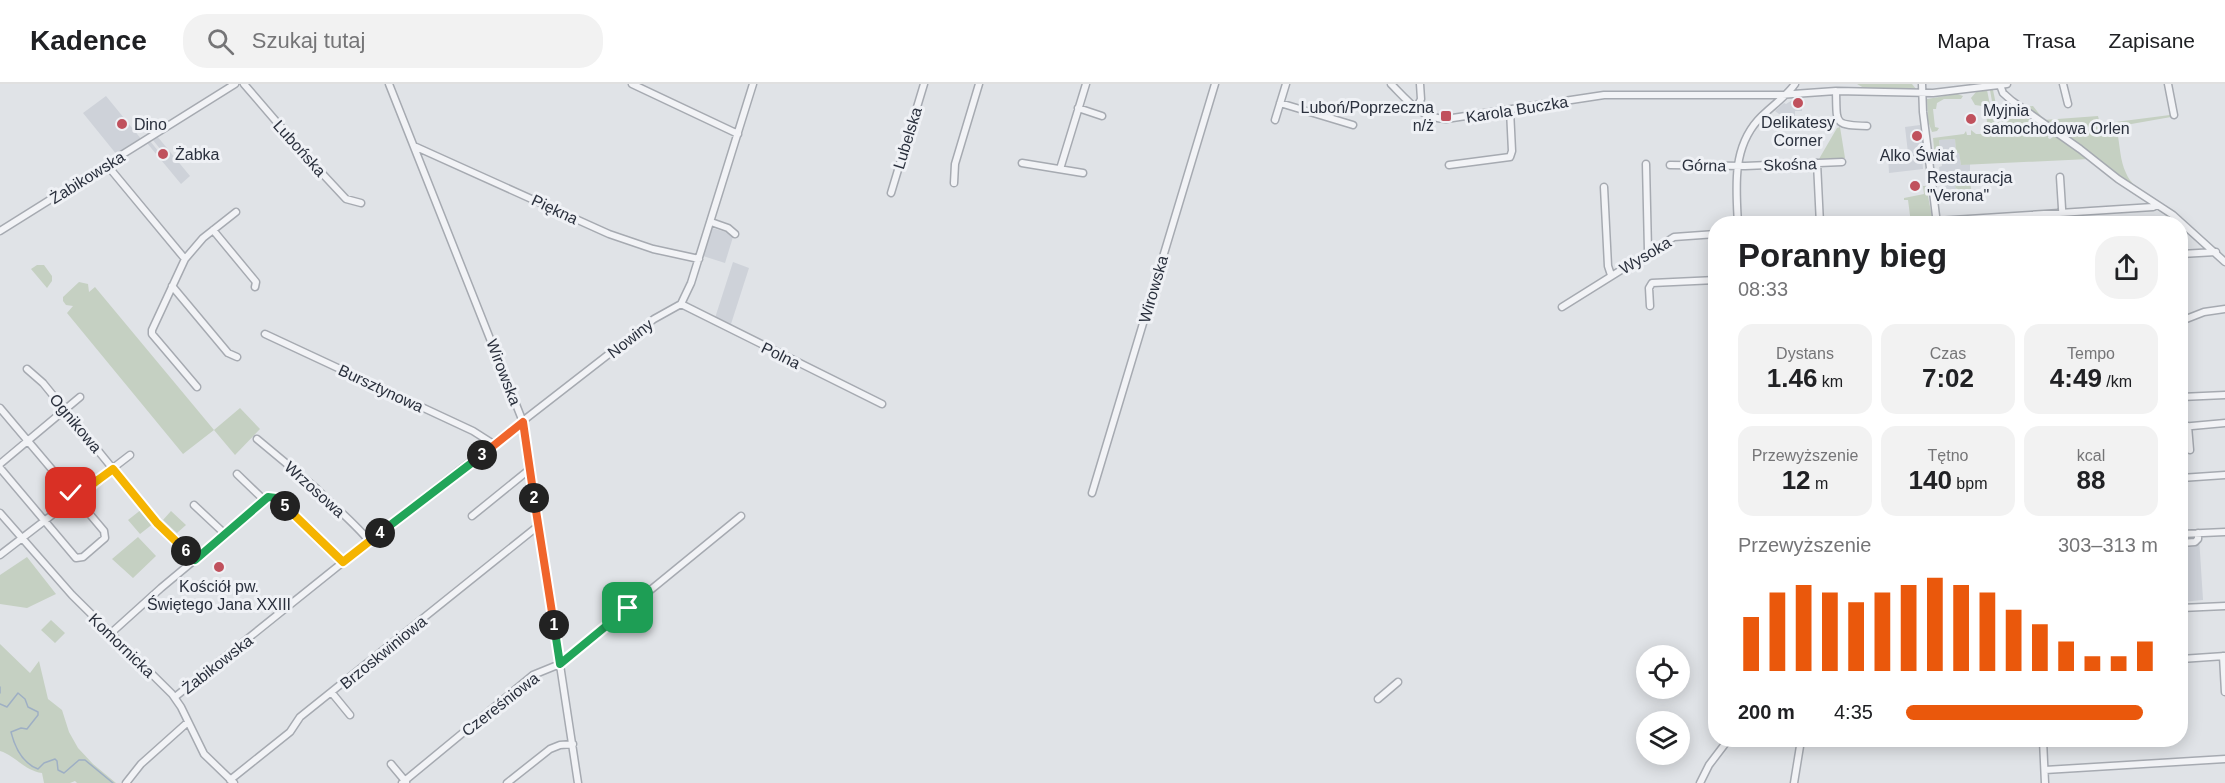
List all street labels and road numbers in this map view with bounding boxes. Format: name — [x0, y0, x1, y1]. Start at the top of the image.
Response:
street label: Karola Buczka — [1465, 93, 1569, 126]
street label: Lubelska — [890, 105, 925, 171]
street label: Lubońska — [270, 117, 329, 180]
street label: Żabikowska — [46, 147, 128, 207]
street label: Skośna — [1763, 155, 1817, 174]
street label: Górna — [1682, 157, 1726, 174]
street label: Piękna — [529, 191, 581, 228]
street label: Wysoka — [1617, 233, 1674, 277]
street label: Wirowska — [1136, 253, 1171, 325]
street label: Nowiny — [604, 316, 656, 361]
street label: Wirowska — [483, 337, 524, 408]
street label: Polna — [759, 339, 803, 372]
street label: Bursztynowa — [336, 361, 426, 416]
street label: Ognikowa — [46, 391, 105, 456]
street label: Wrzosowa — [281, 458, 348, 521]
street label: Komornicka — [85, 610, 158, 681]
street label: Brzoskwiniowa — [337, 612, 430, 692]
street label: Żabikowska — [178, 631, 256, 697]
street label: Czereśniowa — [459, 669, 542, 740]

